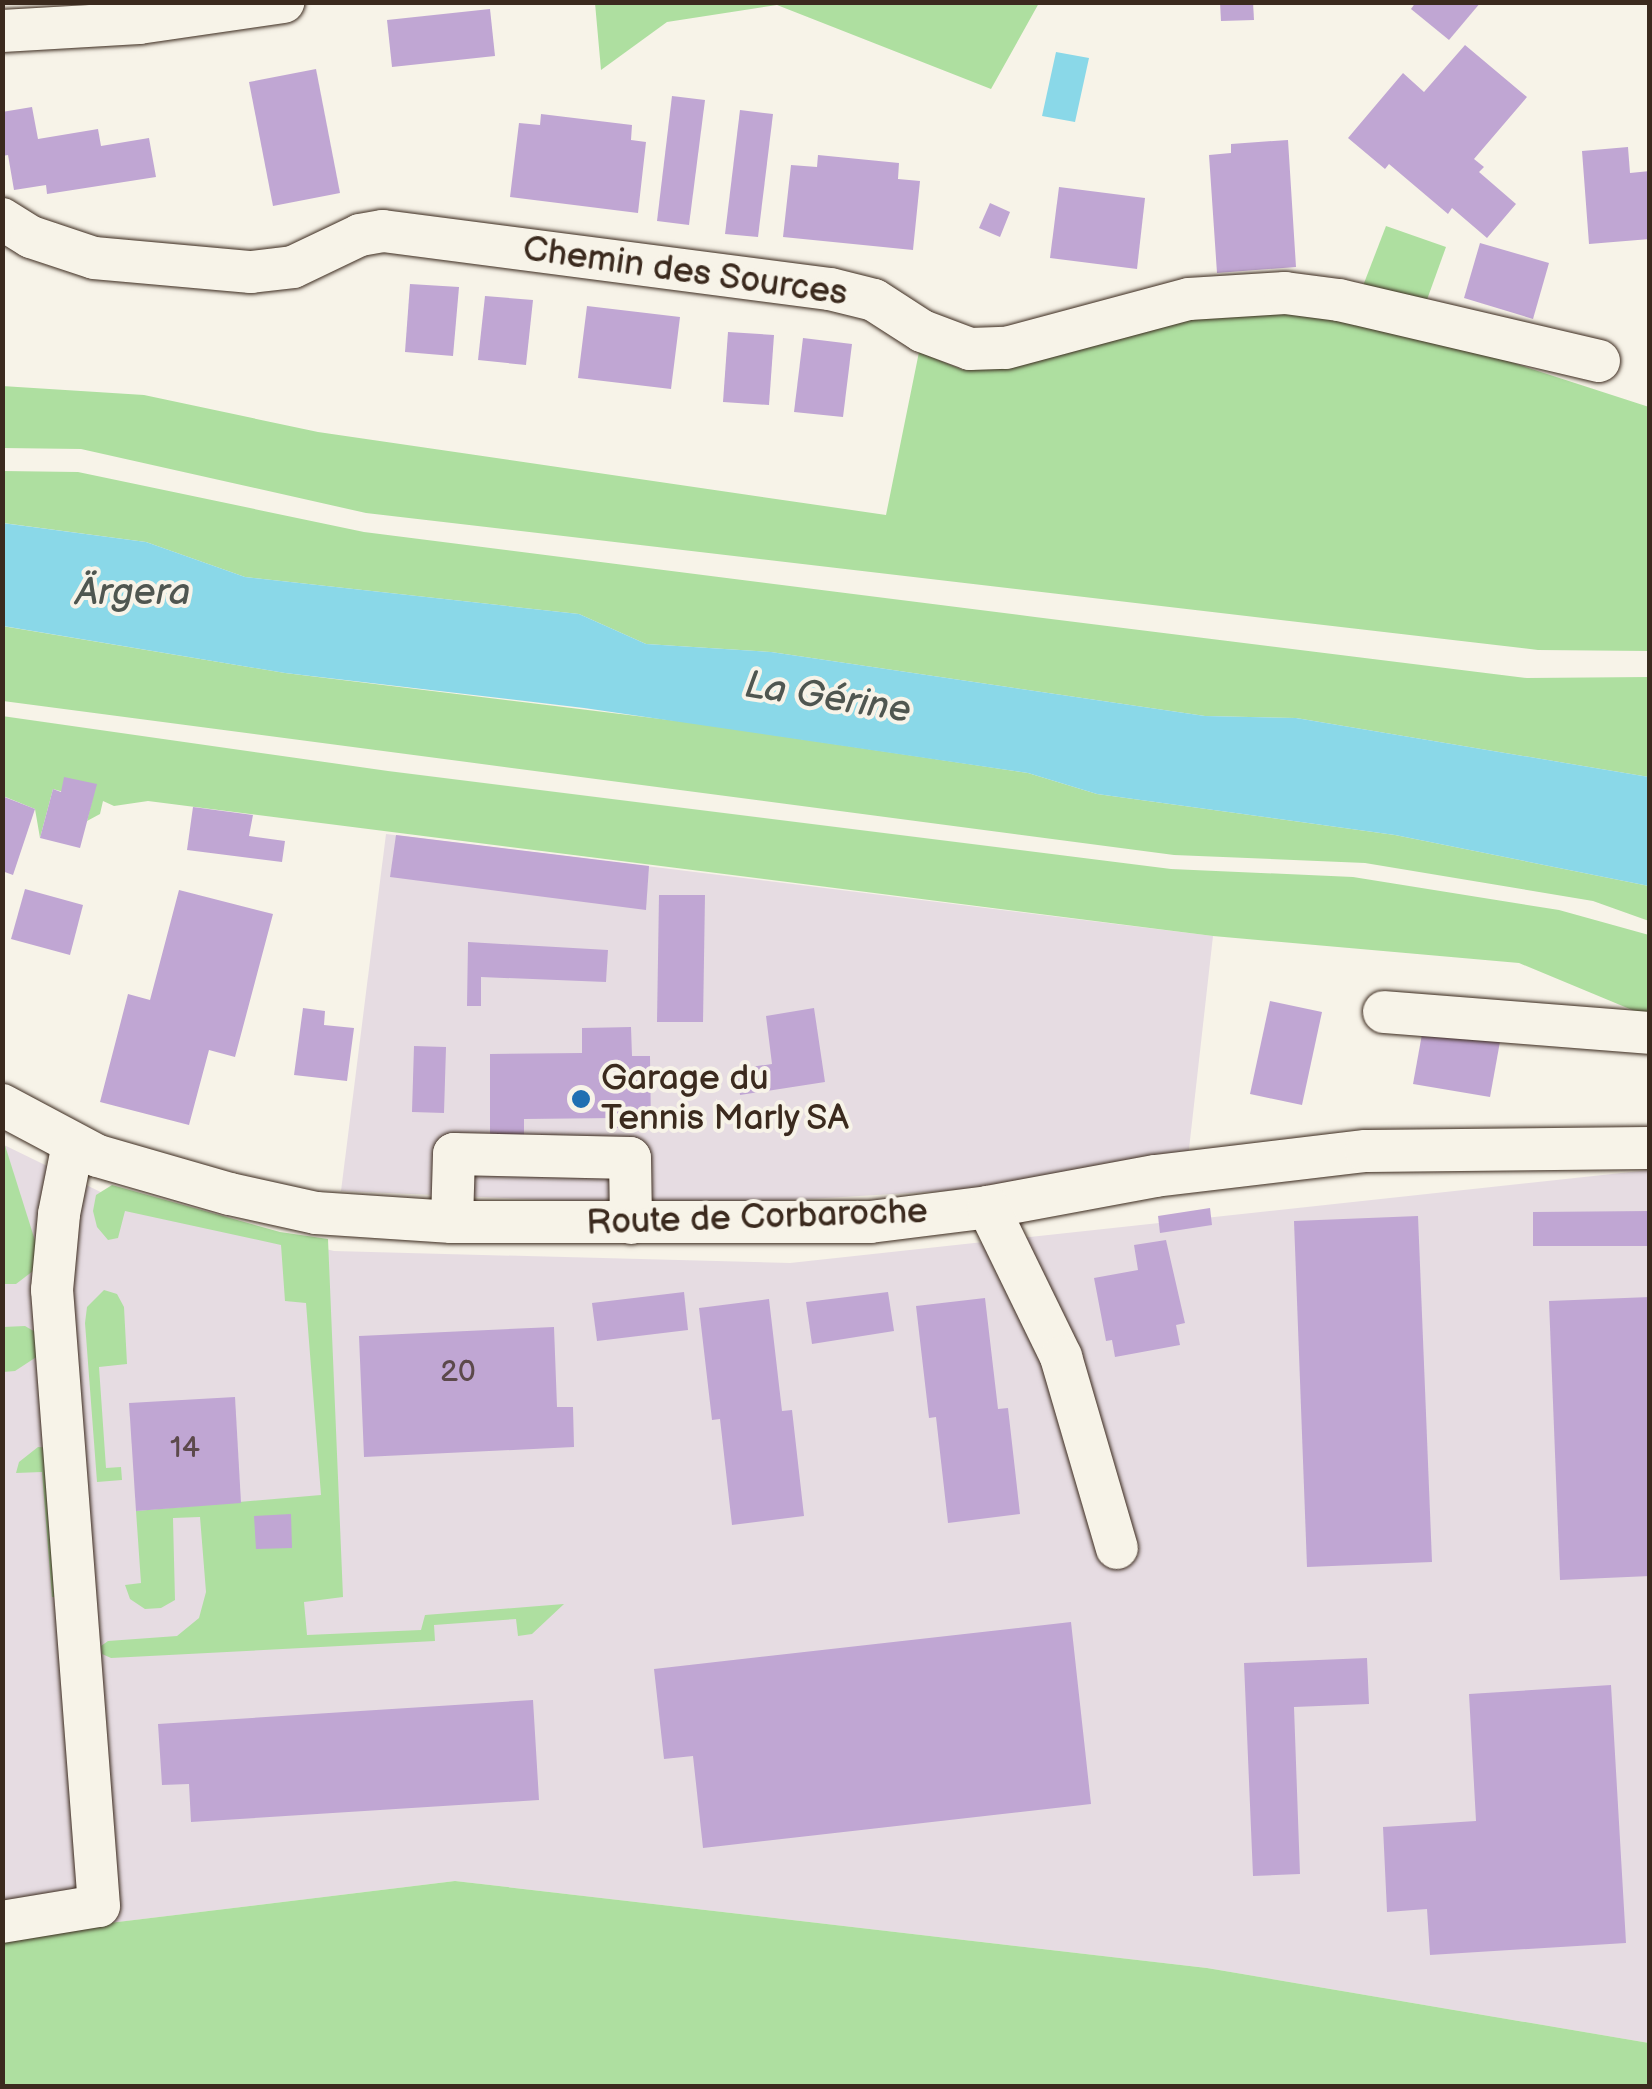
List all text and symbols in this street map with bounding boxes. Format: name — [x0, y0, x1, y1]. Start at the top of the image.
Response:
street label: Chemin des Sources — [520, 228, 850, 316]
water label: Ärgera — [75, 570, 191, 616]
water label: La Gérine — [742, 662, 914, 734]
place label: Garage du Tennis Marly SA — [601, 1058, 852, 1140]
marker: Garage du Tennis Marly SA — [570, 1088, 592, 1110]
street label: Route de Corbaroche — [586, 1191, 928, 1245]
house number: 20 — [440, 1354, 476, 1390]
house number: 14 — [170, 1430, 200, 1466]

